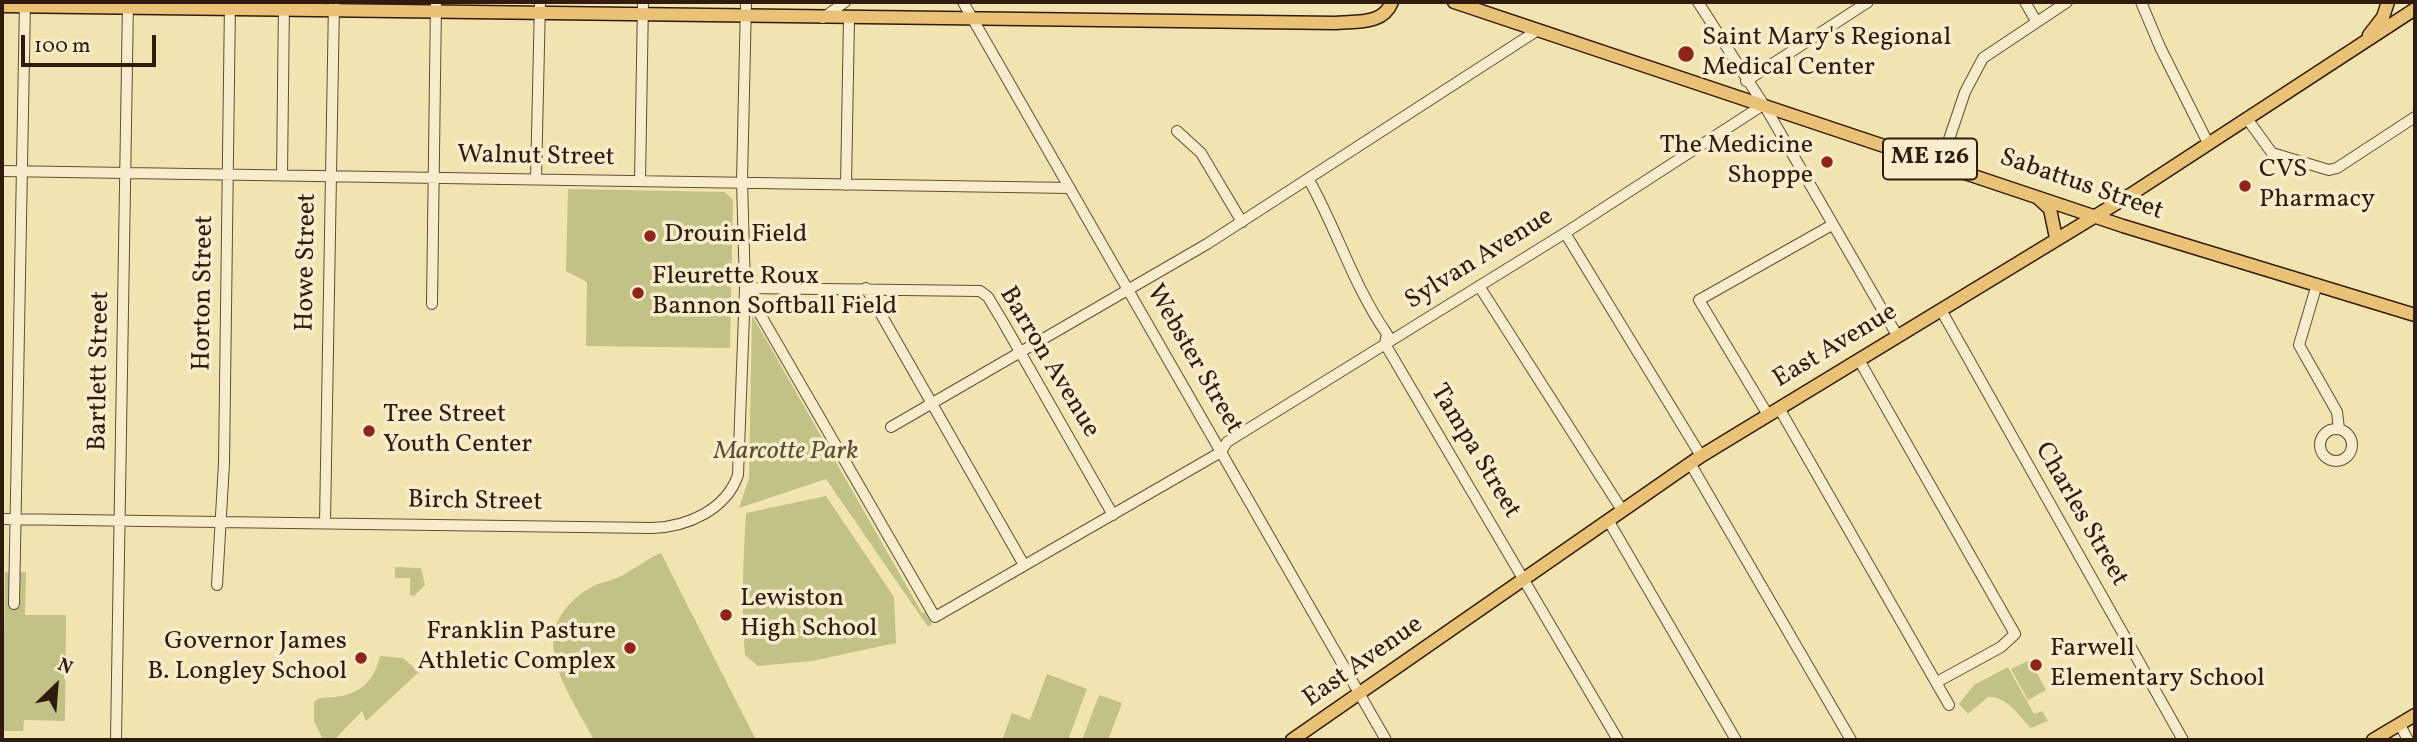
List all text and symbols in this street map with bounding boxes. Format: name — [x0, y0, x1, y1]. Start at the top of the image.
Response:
scale bar — [24, 21, 159, 65]
place label: Saint Mary's Regional Medical Center — [1702, 23, 1951, 84]
text: 100 m — [34, 32, 91, 61]
marker: Saint Mary's Regional Medical Center — [1676, 44, 1696, 64]
place label: The Medicine Shoppe — [1659, 131, 1813, 192]
road number: ME 126 — [1883, 139, 1977, 180]
street label: Walnut Street — [457, 141, 615, 175]
street label: Sabattus Street — [1995, 143, 2167, 229]
marker: The Medicine Shoppe — [1819, 154, 1835, 170]
place label: CVS Pharmacy — [2259, 155, 2375, 216]
marker: CVS Pharmacy — [2237, 178, 2253, 194]
street label: Howe Street — [291, 192, 325, 332]
street label: Sylvan Avenue — [1400, 202, 1560, 318]
street label: Horton Street — [188, 215, 222, 371]
place label: Drouin Field — [664, 220, 807, 252]
marker: Drouin Field — [642, 228, 658, 244]
place label: Fleurette Roux Bannon Softball Field — [652, 262, 897, 324]
street label: Webster Street — [1138, 280, 1248, 440]
street label: Barron Avenue — [991, 282, 1105, 444]
marker: Fleurette Roux Bannon Softball Field — [630, 285, 646, 301]
street label: Bartlett Street — [84, 290, 118, 452]
street label: East Avenue — [1768, 298, 1904, 396]
street label: Tampa Street — [1422, 379, 1526, 525]
place label: Tree Street Youth Center — [383, 400, 532, 462]
marker: Tree Street Youth Center — [361, 423, 377, 439]
park label: Marcotte Park — [714, 437, 858, 469]
street label: Charles Street — [2026, 438, 2134, 592]
street label: Birch Street — [407, 486, 543, 520]
place label: Lewiston High School — [740, 584, 877, 646]
marker: Lewiston High School — [718, 607, 734, 623]
street label: East Avenue — [1298, 610, 1430, 716]
place label: Franklin Pasture Athletic Complex — [417, 617, 616, 678]
place label: Governor James B. Longley School — [147, 627, 347, 688]
place label: Farwell Elementary School — [2050, 634, 2265, 696]
marker: Franklin Pasture Athletic Complex — [622, 640, 638, 656]
marker: Governor James B. Longley School — [353, 650, 369, 666]
north arrow — [21, 651, 91, 721]
text: N — [53, 652, 77, 682]
marker: Farwell Elementary School — [2028, 657, 2044, 673]

